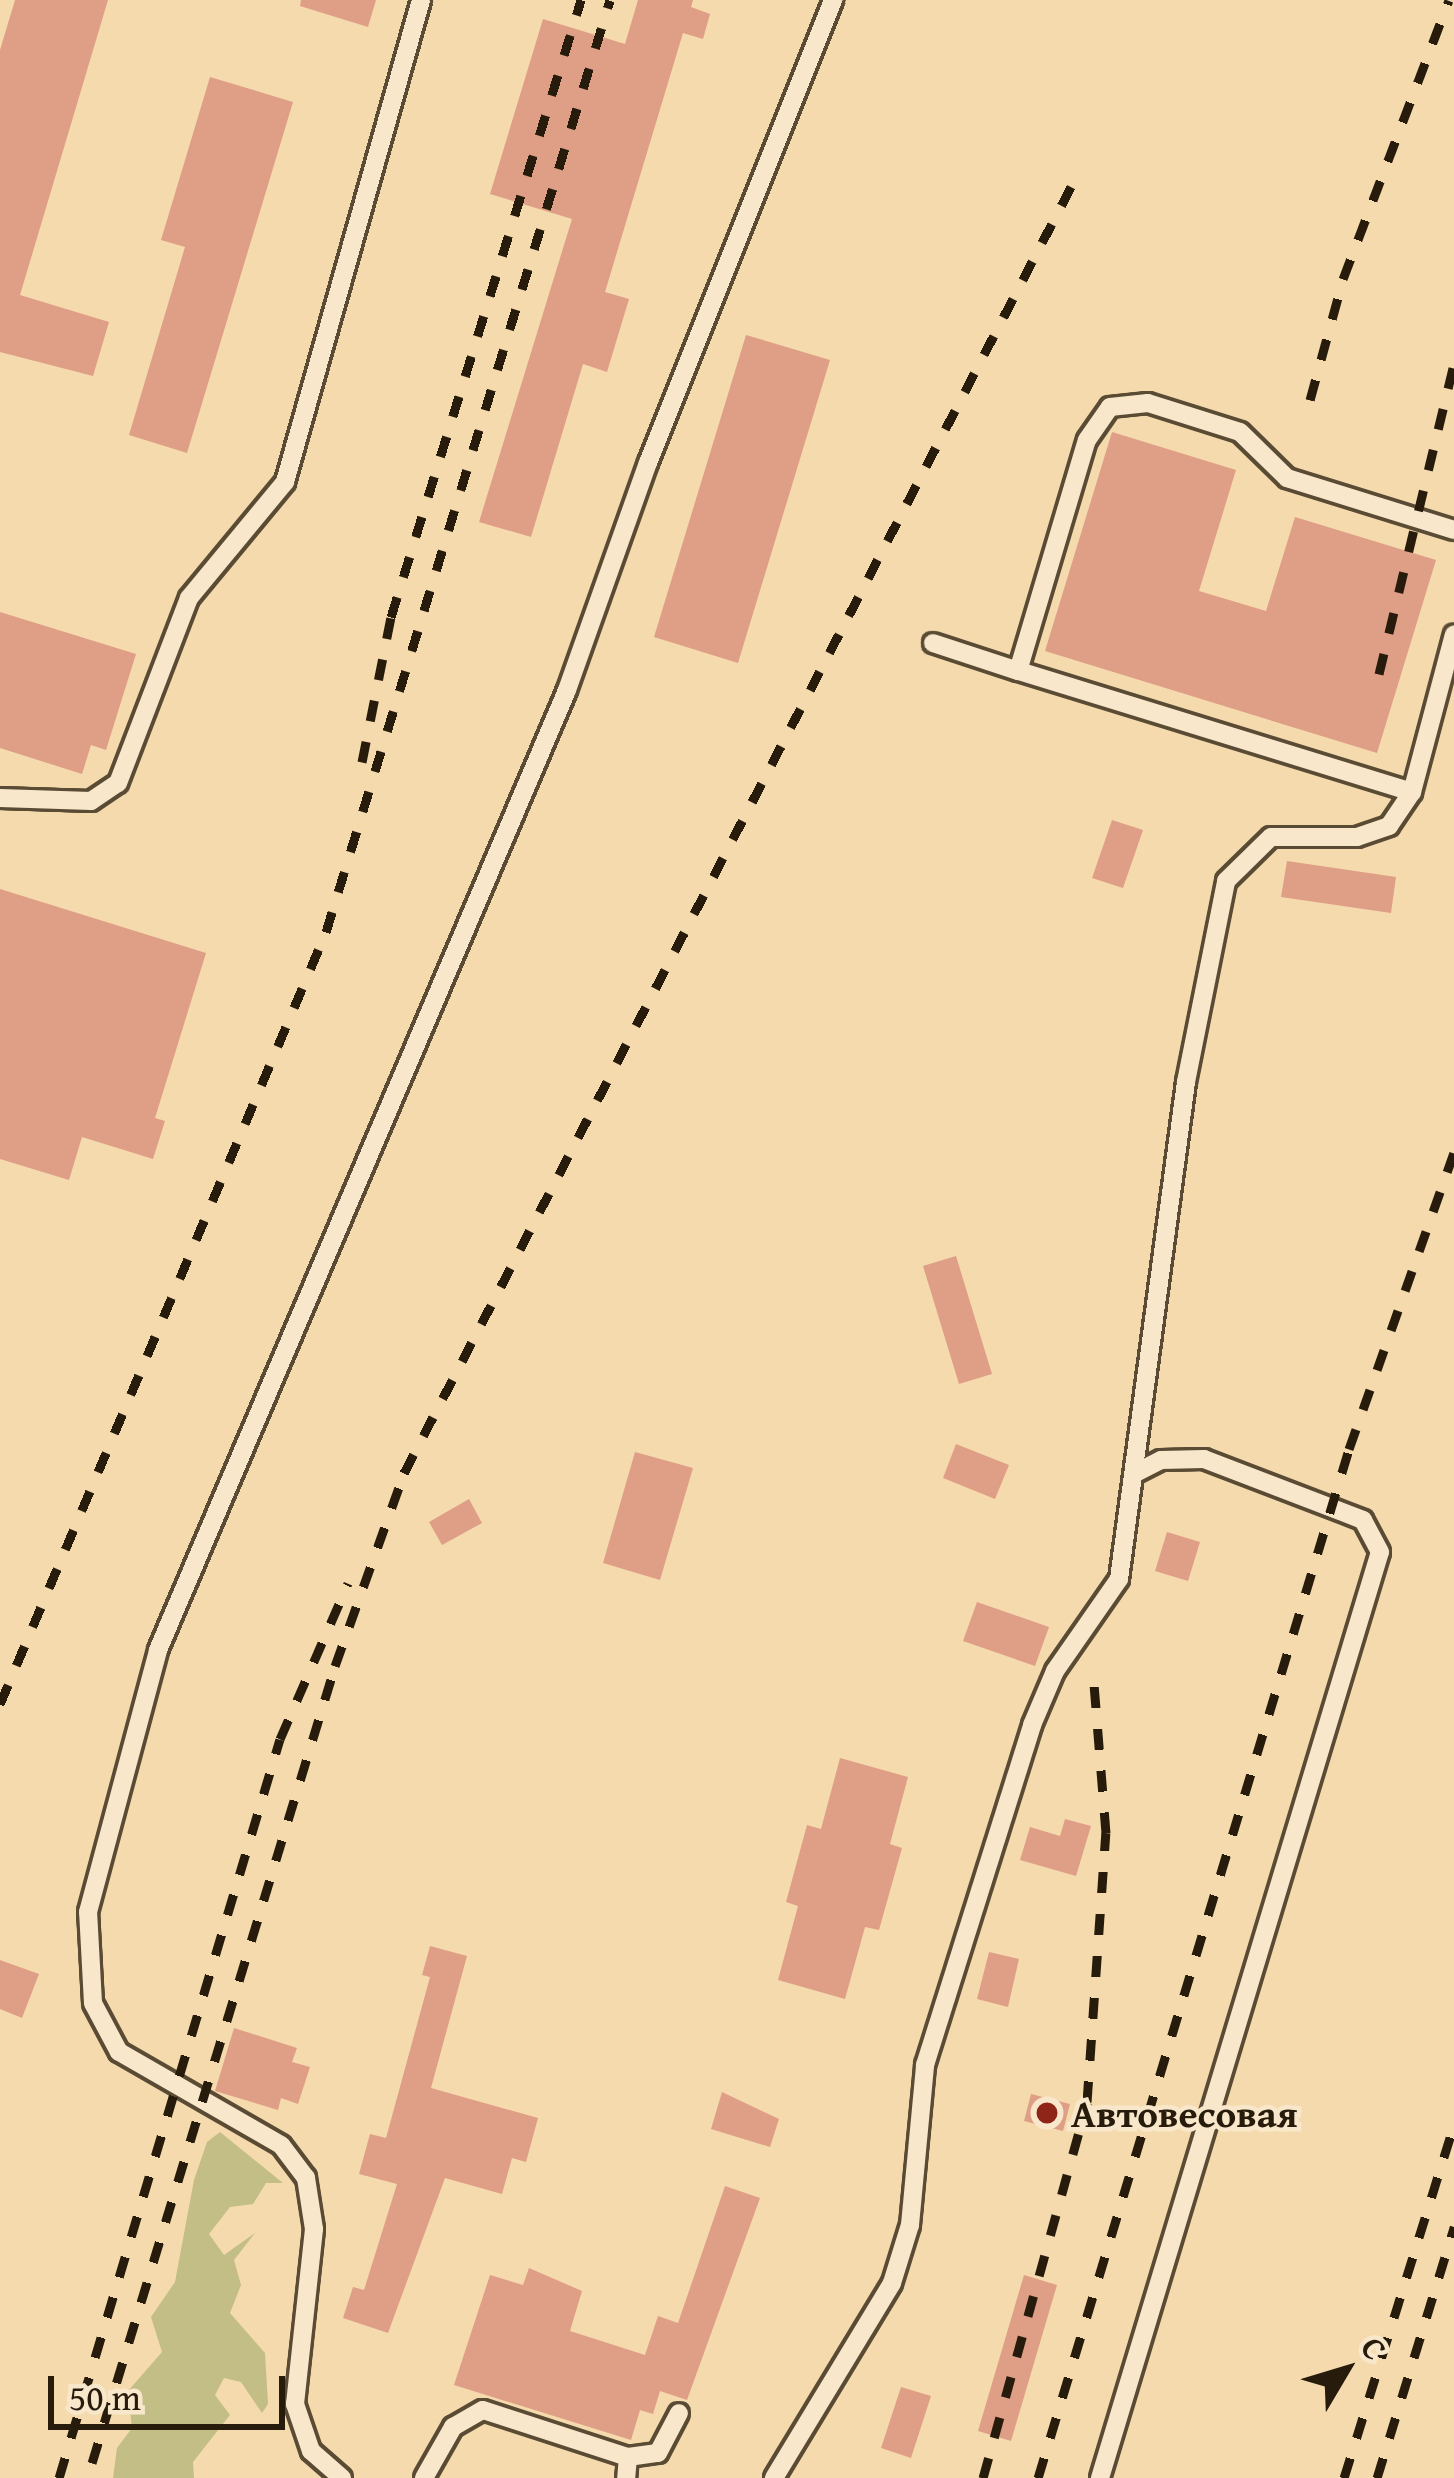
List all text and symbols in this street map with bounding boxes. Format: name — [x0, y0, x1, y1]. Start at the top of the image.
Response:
place label: Автовесовая — [1071, 2090, 1298, 2136]
marker: Автовесовая — [1034, 2100, 1060, 2126]
north arrow — [1286, 2310, 1406, 2430]
text: С — [1350, 2326, 1399, 2370]
scale bar — [54, 2352, 291, 2426]
text: 50 m — [69, 2370, 141, 2423]

